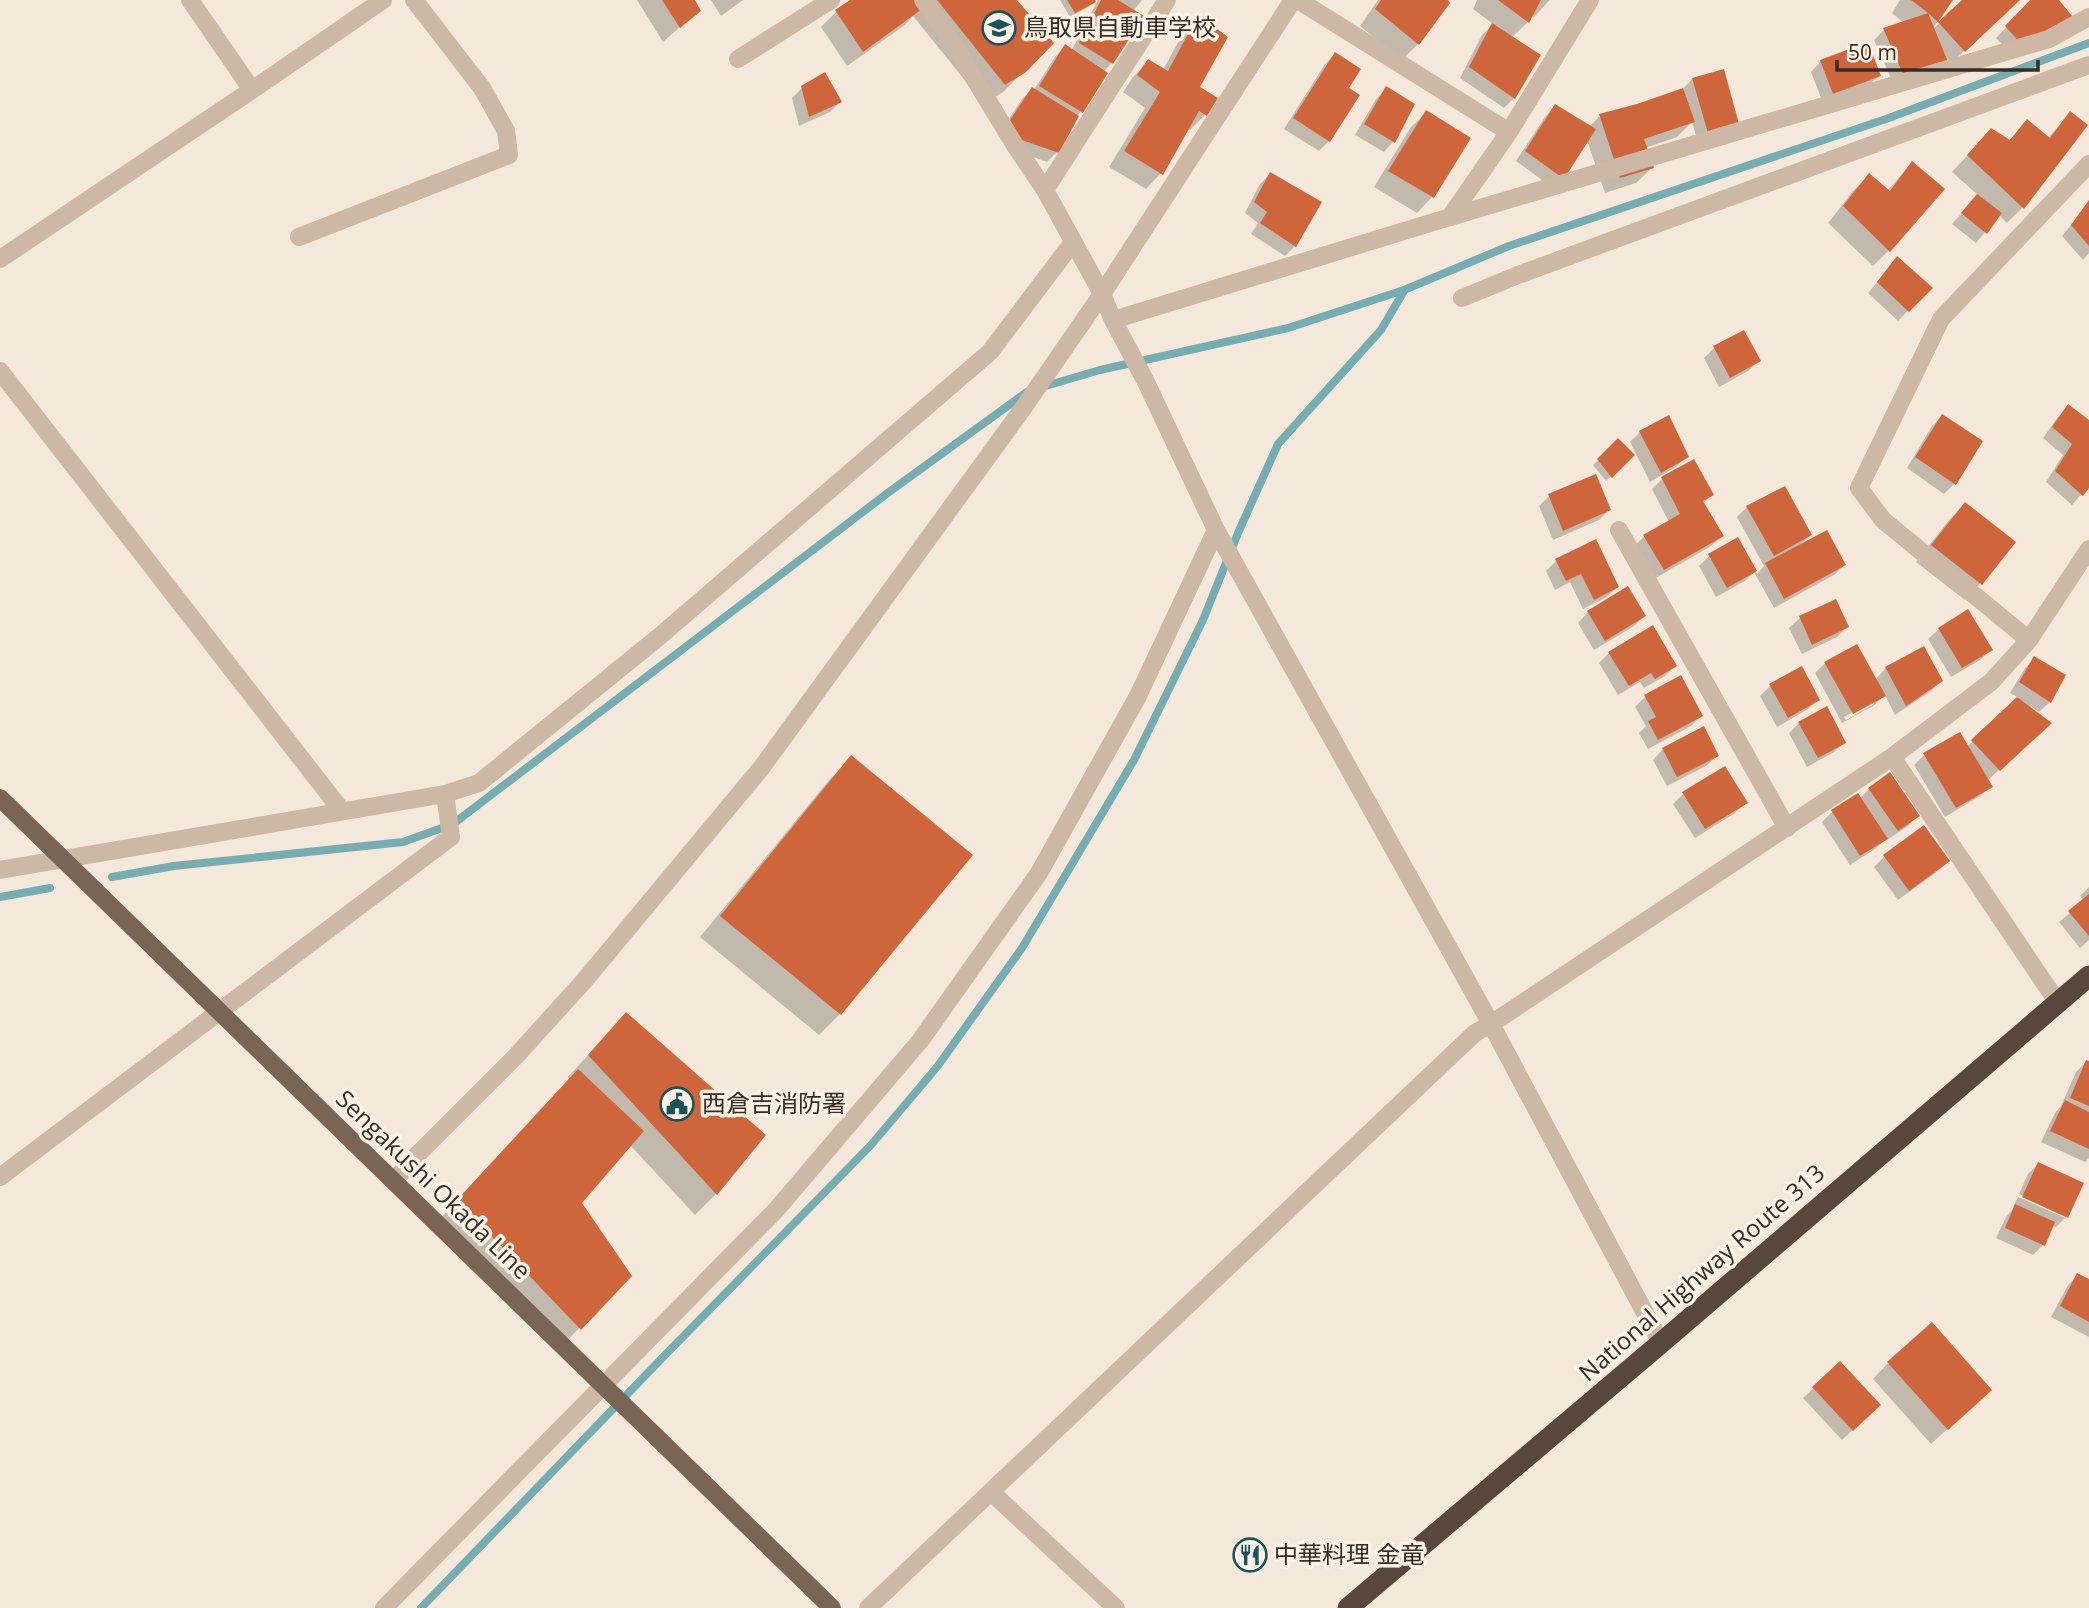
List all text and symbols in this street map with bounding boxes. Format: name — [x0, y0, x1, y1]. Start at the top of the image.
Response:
school or university icon: 鳥取県自動車学校 — [980, 9, 1018, 47]
place label: 鳥取県自動車学校 — [1024, 10, 1216, 43]
scale bar — [1837, 28, 2038, 72]
text: 50 m — [1848, 38, 1897, 66]
street label: Sengakushi Okada Line — [329, 1082, 539, 1286]
public building icon: 西倉吉消防署 — [658, 1085, 696, 1123]
place label: 西倉吉消防署 — [702, 1086, 846, 1119]
street label: National Highway Route 313 — [1571, 1156, 1831, 1388]
restaurant icon: 中華料理 金竜 — [1231, 1536, 1269, 1574]
place label: 中華料理 金竜 — [1274, 1537, 1424, 1570]

